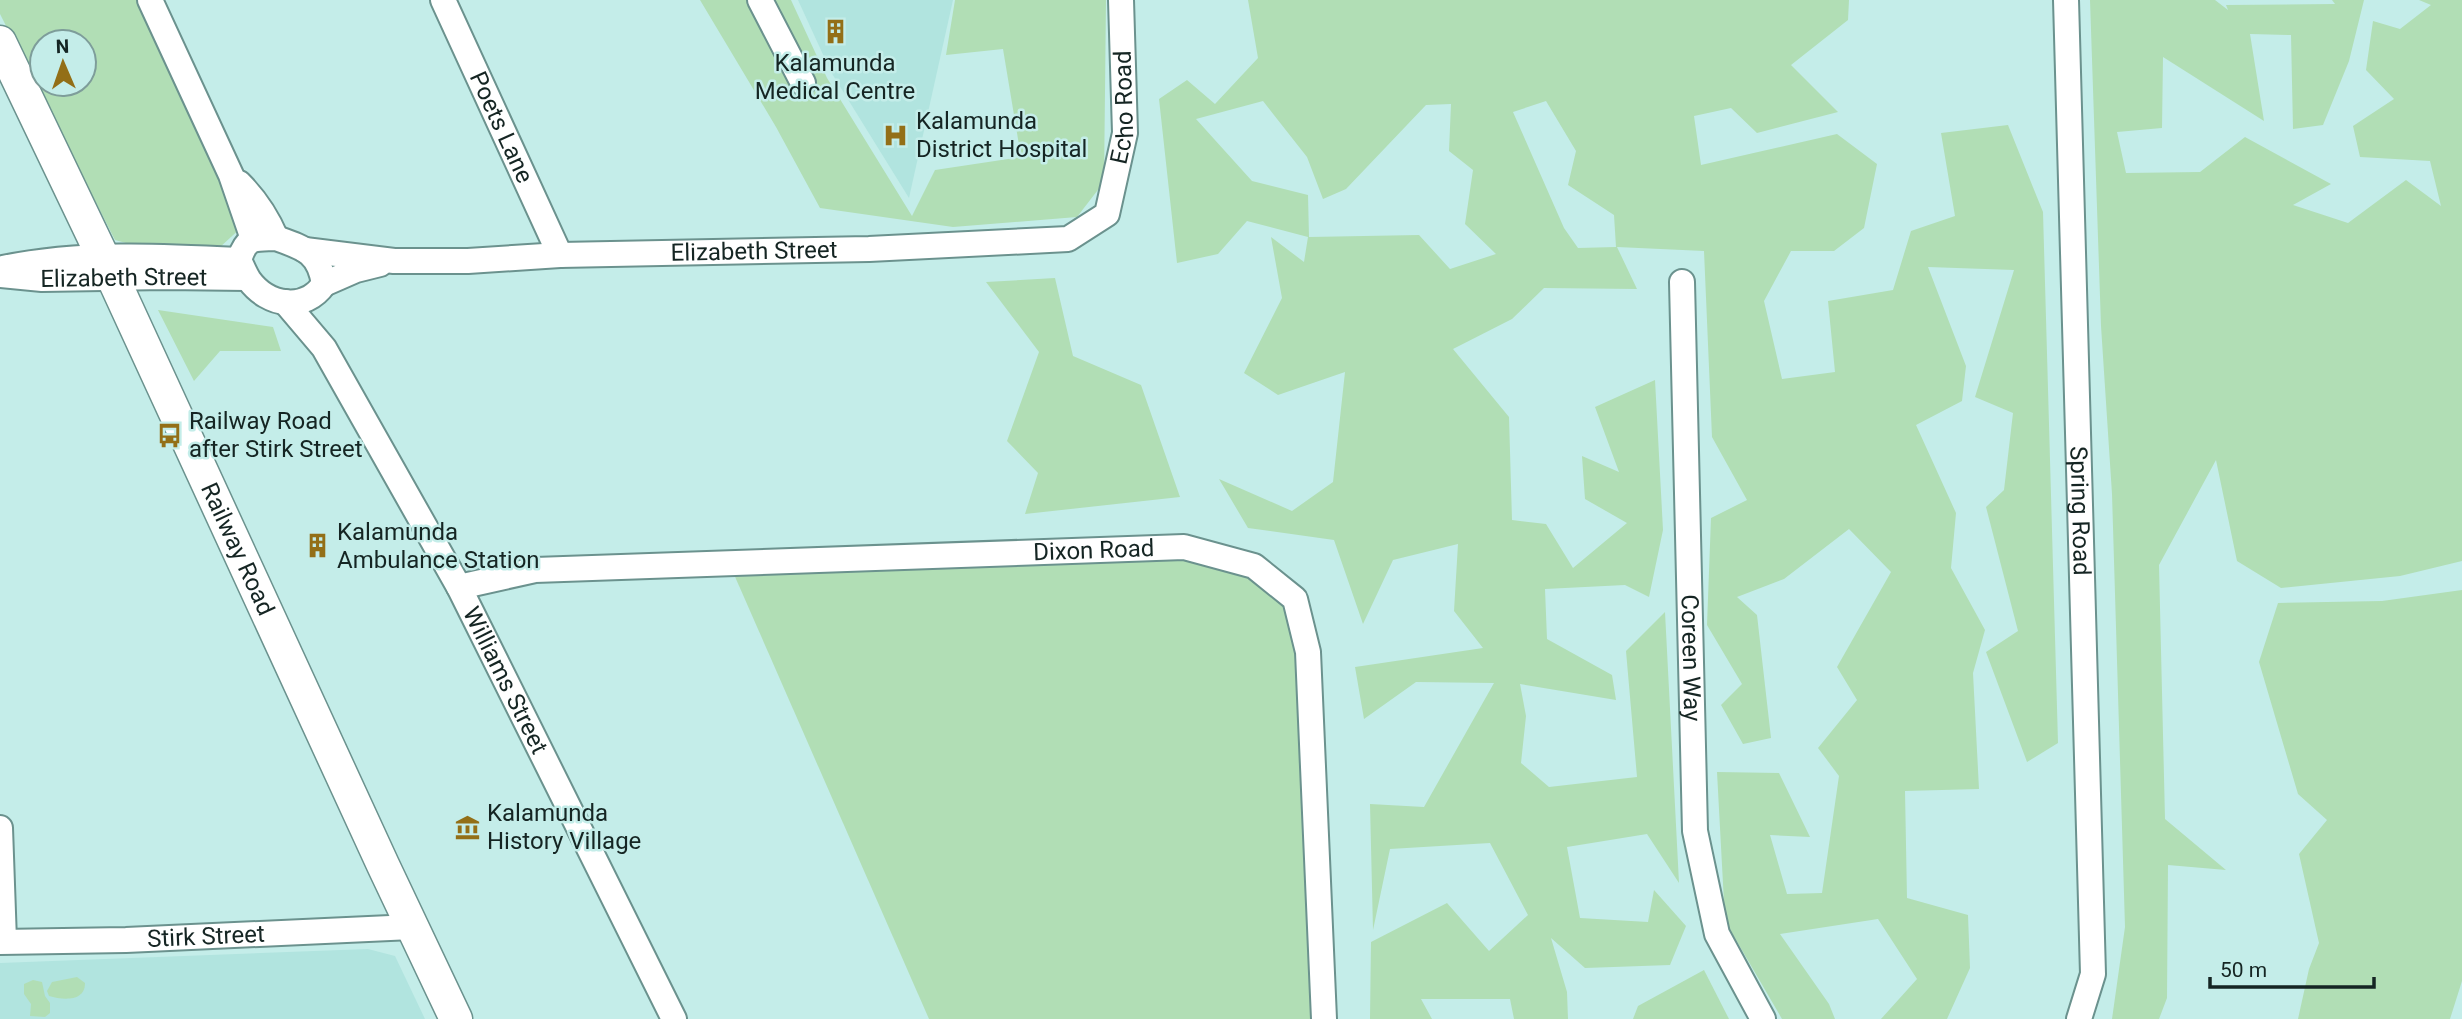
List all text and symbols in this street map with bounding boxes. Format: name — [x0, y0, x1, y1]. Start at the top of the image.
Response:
building icon: Kalamunda Medical Centre — [821, 18, 849, 46]
north arrow — [28, 28, 98, 98]
text: N — [55, 35, 70, 58]
place label: Kalamunda Medical Centre — [755, 49, 915, 105]
street label: Echo Road — [1105, 50, 1139, 167]
street label: Poets Lane — [464, 67, 539, 187]
place label: Kalamunda District Hospital — [916, 107, 1087, 163]
hospital icon: Kalamunda District Hospital — [882, 121, 910, 149]
street label: Elizabeth Street — [670, 236, 838, 267]
street label: Elizabeth Street — [40, 263, 208, 293]
place label: Railway Road after Stirk Street — [189, 407, 363, 463]
bus stop icon: Railway Road after Stirk Street — [155, 421, 183, 449]
street label: Spring Road — [2064, 446, 2096, 576]
street label: Railway Road — [195, 478, 280, 620]
place label: Kalamunda Ambulance Station — [337, 518, 540, 574]
building icon: Kalamunda Ambulance Station — [303, 532, 331, 560]
street label: Dixon Road — [1033, 534, 1155, 566]
street label: Coreen Way — [1675, 594, 1706, 722]
street label: Williams Street — [457, 602, 554, 758]
place label: Kalamunda History Village — [487, 799, 641, 855]
museum icon: Kalamunda History Village — [453, 813, 481, 841]
street label: Stirk Street — [147, 920, 265, 953]
scale bar — [2210, 946, 2374, 990]
text: 50 m — [2220, 958, 2267, 982]

